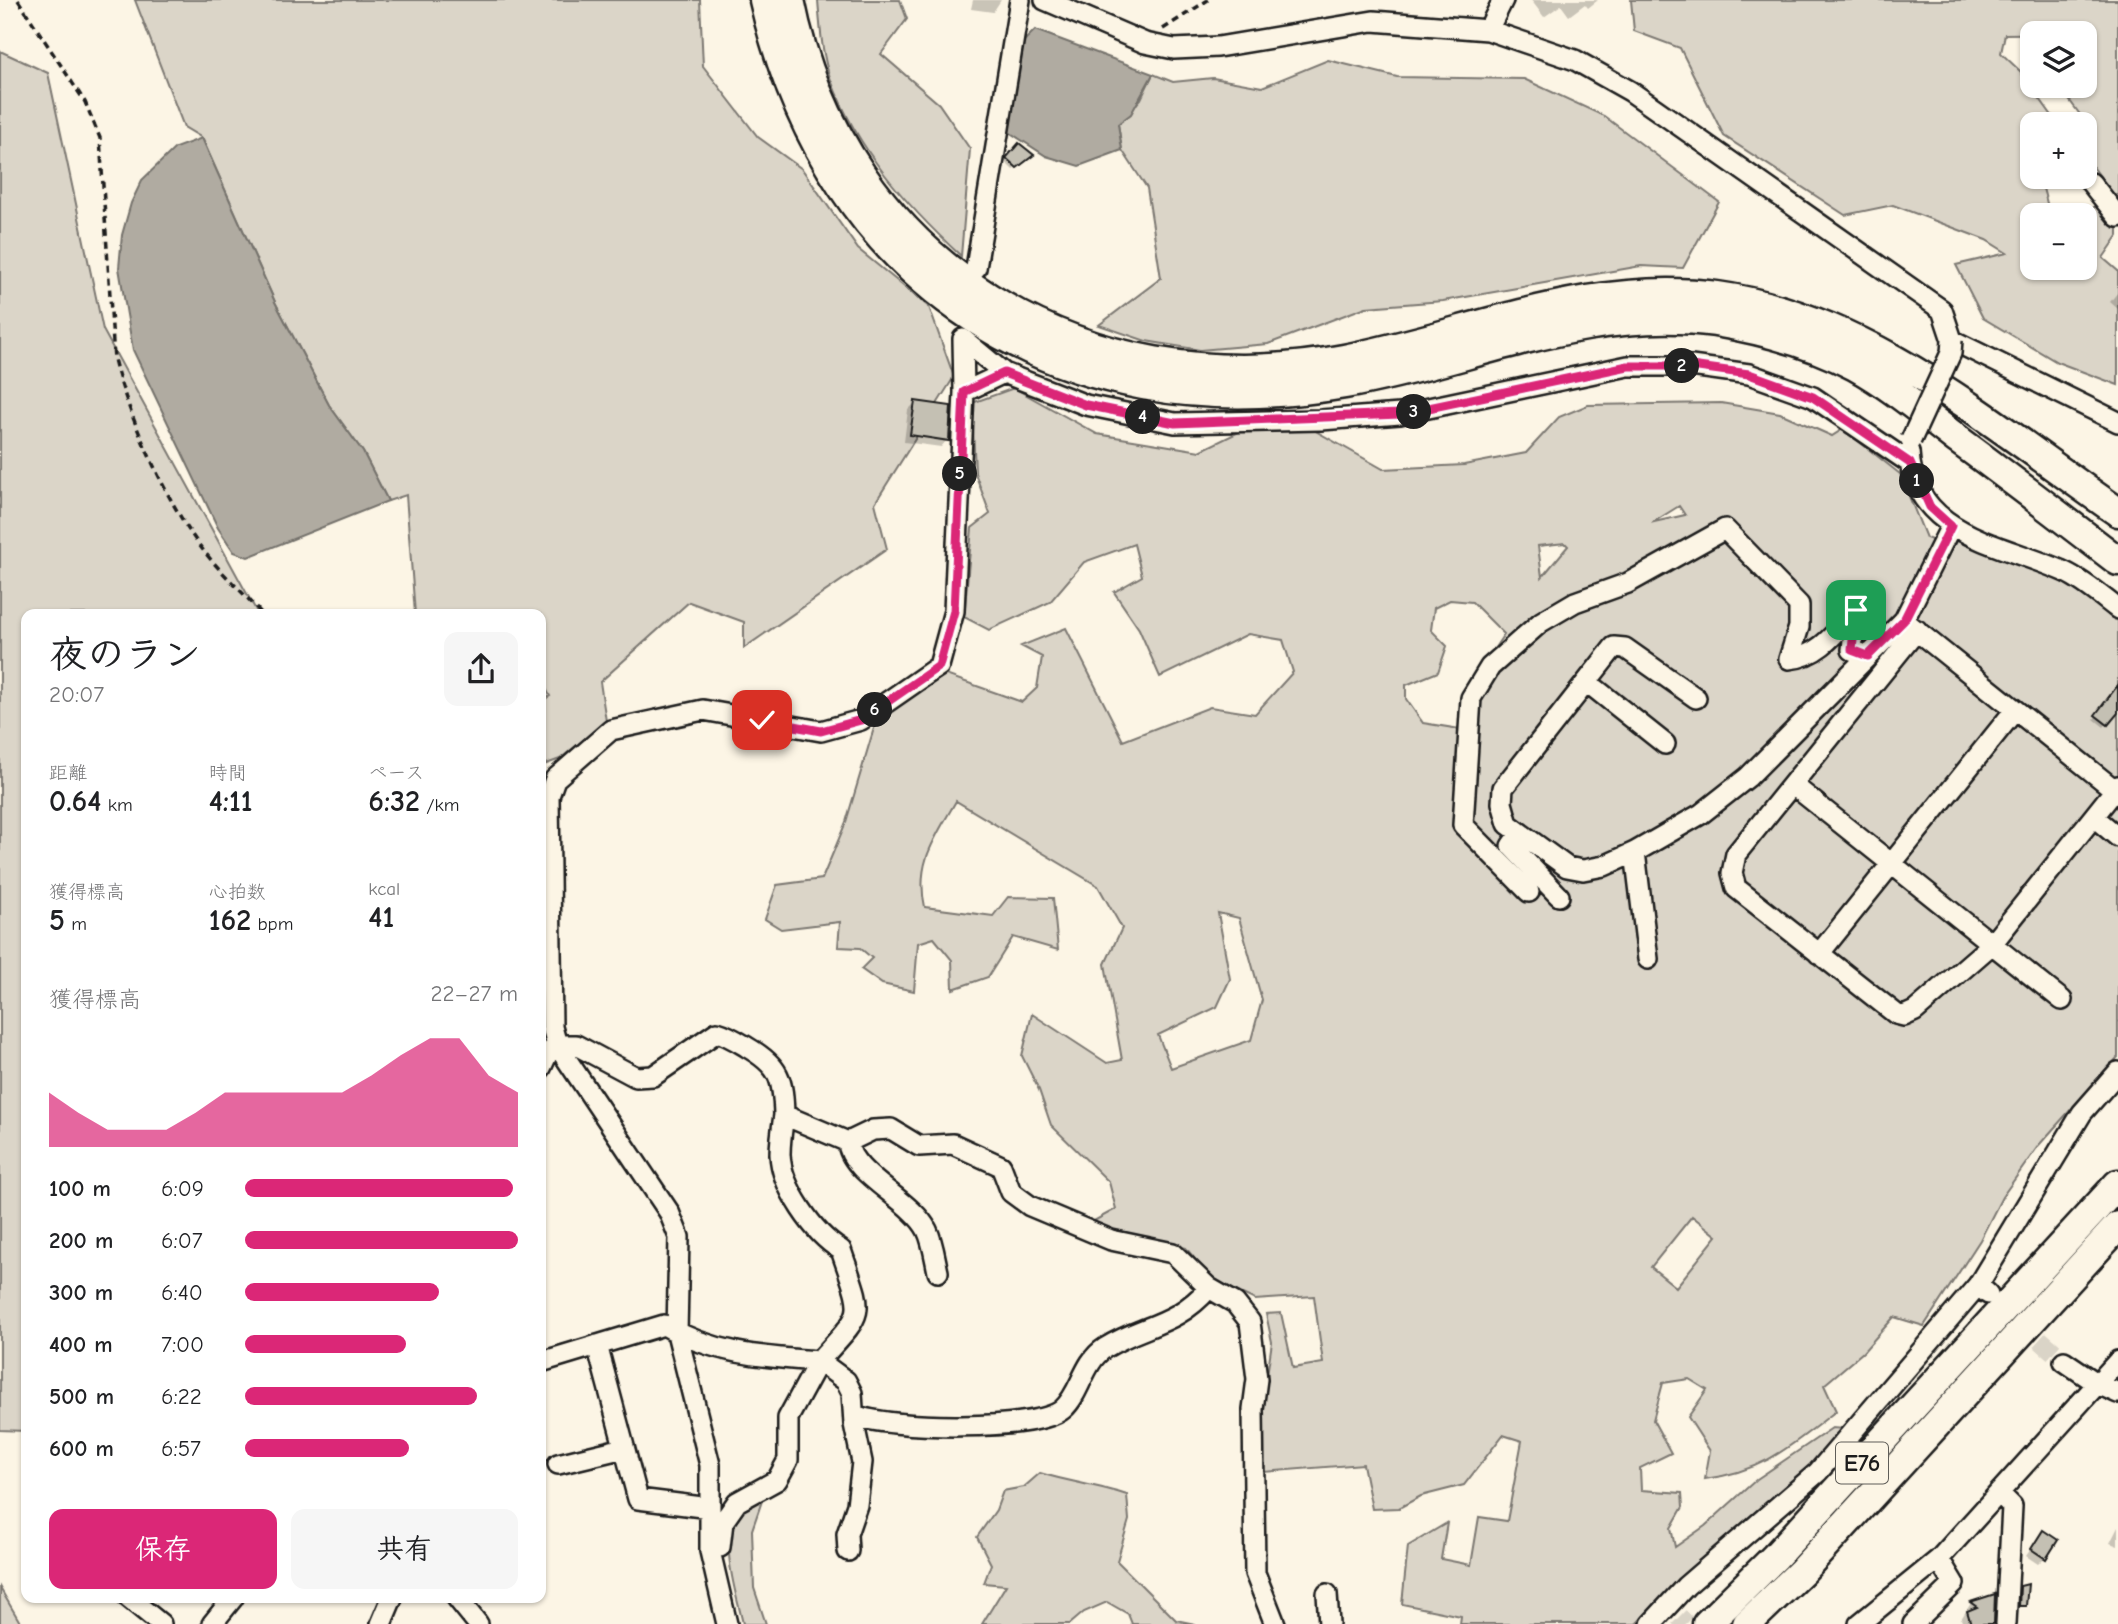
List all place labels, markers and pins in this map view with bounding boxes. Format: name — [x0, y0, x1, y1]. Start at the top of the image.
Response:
pin: 2 — [1664, 348, 1700, 384]
pin: 3 — [1396, 394, 1432, 430]
pin: 4 — [1126, 400, 1160, 434]
pin: 5 — [942, 456, 978, 491]
pin: 1 — [1899, 463, 1934, 498]
pin — [1826, 580, 1886, 640]
pin — [732, 690, 792, 750]
pin: 6 — [858, 692, 892, 728]

